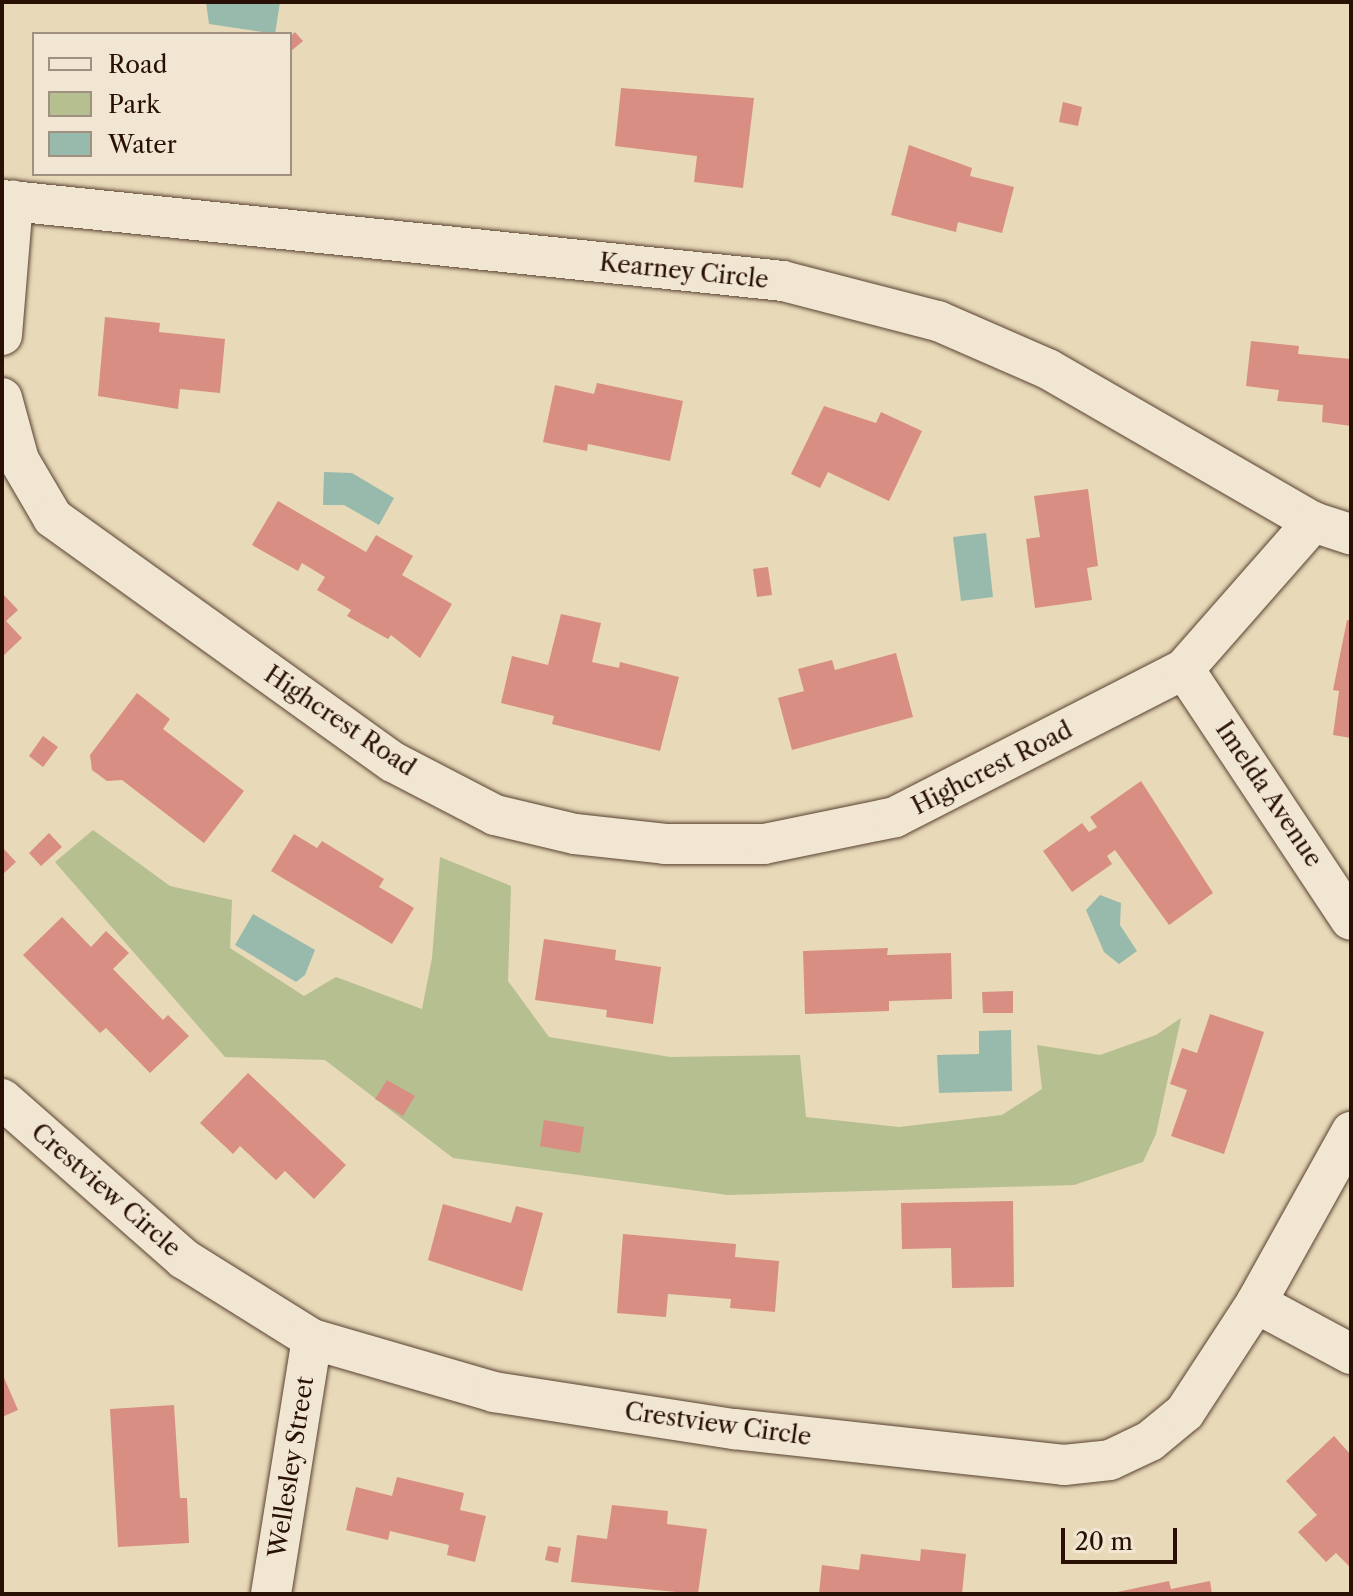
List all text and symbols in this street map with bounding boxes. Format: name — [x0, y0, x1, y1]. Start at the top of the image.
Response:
legend — [32, 32, 292, 176]
text: Road — [108, 50, 167, 79]
text: Park — [108, 90, 160, 119]
text: Water — [108, 130, 177, 159]
street label: Kearney Circle — [598, 248, 770, 294]
street label: Highcrest Road — [259, 660, 421, 782]
street label: Highcrest Road — [907, 715, 1077, 821]
street label: Imelda Avenue — [1209, 715, 1329, 873]
street label: Crestview Circle — [25, 1117, 187, 1263]
street label: Wellesley Street — [262, 1374, 320, 1560]
street label: Crestview Circle — [622, 1397, 814, 1451]
scale bar — [1065, 1512, 1181, 1562]
text: 20 m — [1075, 1527, 1133, 1556]

